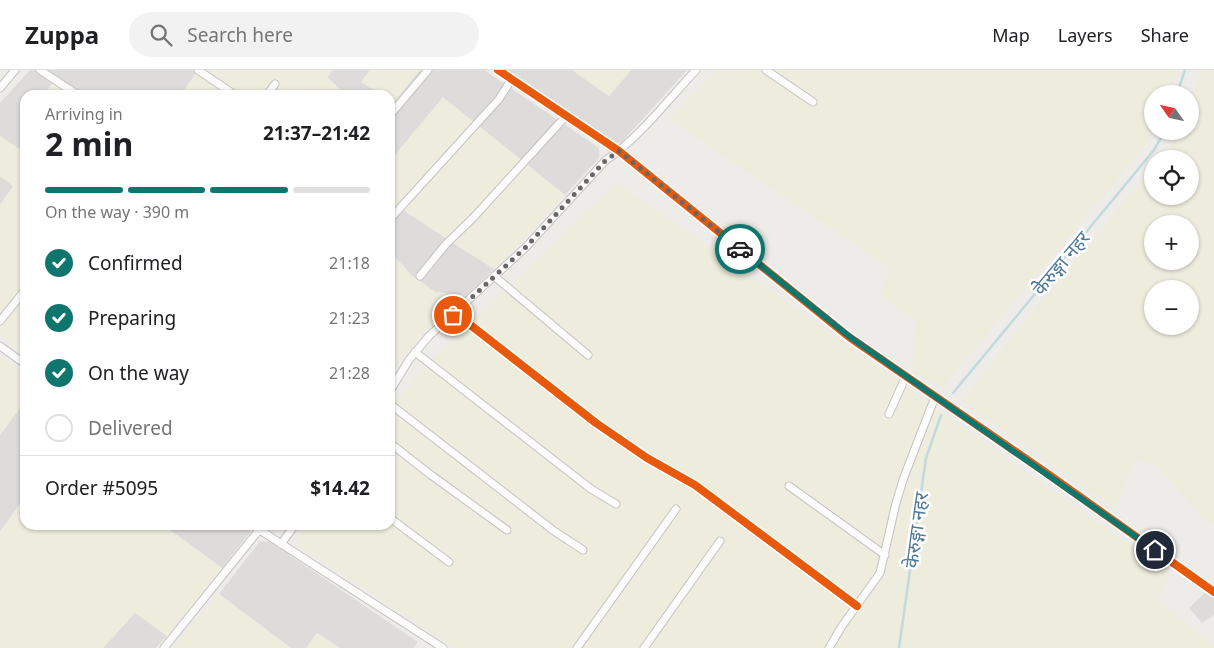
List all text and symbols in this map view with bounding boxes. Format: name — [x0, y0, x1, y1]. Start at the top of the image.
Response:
search box — [129, 12, 479, 57]
text: Zuppa — [25, 18, 99, 51]
icon: search — [147, 21, 175, 49]
text: Search here — [187, 22, 293, 48]
text: Map — [992, 23, 1030, 47]
text: Layers — [1058, 23, 1113, 47]
text: Share — [1141, 23, 1189, 47]
north arrow — [1144, 85, 1199, 140]
map controls — [1144, 85, 1199, 335]
text: Arriving in — [45, 103, 123, 125]
text: 21:37–21:42 — [263, 120, 370, 146]
text: 2 min — [45, 122, 133, 165]
button: locate — [1144, 150, 1199, 205]
text: On the way · 390 m — [45, 201, 189, 223]
button: + — [1144, 215, 1199, 270]
courier — [715, 224, 765, 274]
water label: केेरुङ्गा नहर — [1027, 224, 1096, 301]
icon: car — [726, 235, 754, 263]
icon: check — [45, 249, 73, 277]
text: Confirmed — [88, 250, 183, 276]
text: 21:18 — [329, 252, 370, 274]
button: − — [1144, 280, 1199, 335]
pin — [432, 294, 474, 336]
icon: bag — [439, 301, 467, 329]
icon: check — [45, 304, 73, 332]
text: Preparing — [88, 305, 176, 331]
text: 21:23 — [329, 307, 370, 329]
icon: check — [45, 359, 73, 387]
text: On the way — [88, 360, 189, 386]
text: 21:28 — [329, 362, 370, 384]
text: Delivered — [88, 415, 173, 441]
text: Order #5095 — [45, 475, 158, 501]
text: $14.42 — [310, 475, 370, 501]
water label: केरुङ्गा नहर — [898, 489, 934, 570]
pin — [1134, 529, 1176, 571]
icon: home — [1141, 536, 1169, 564]

